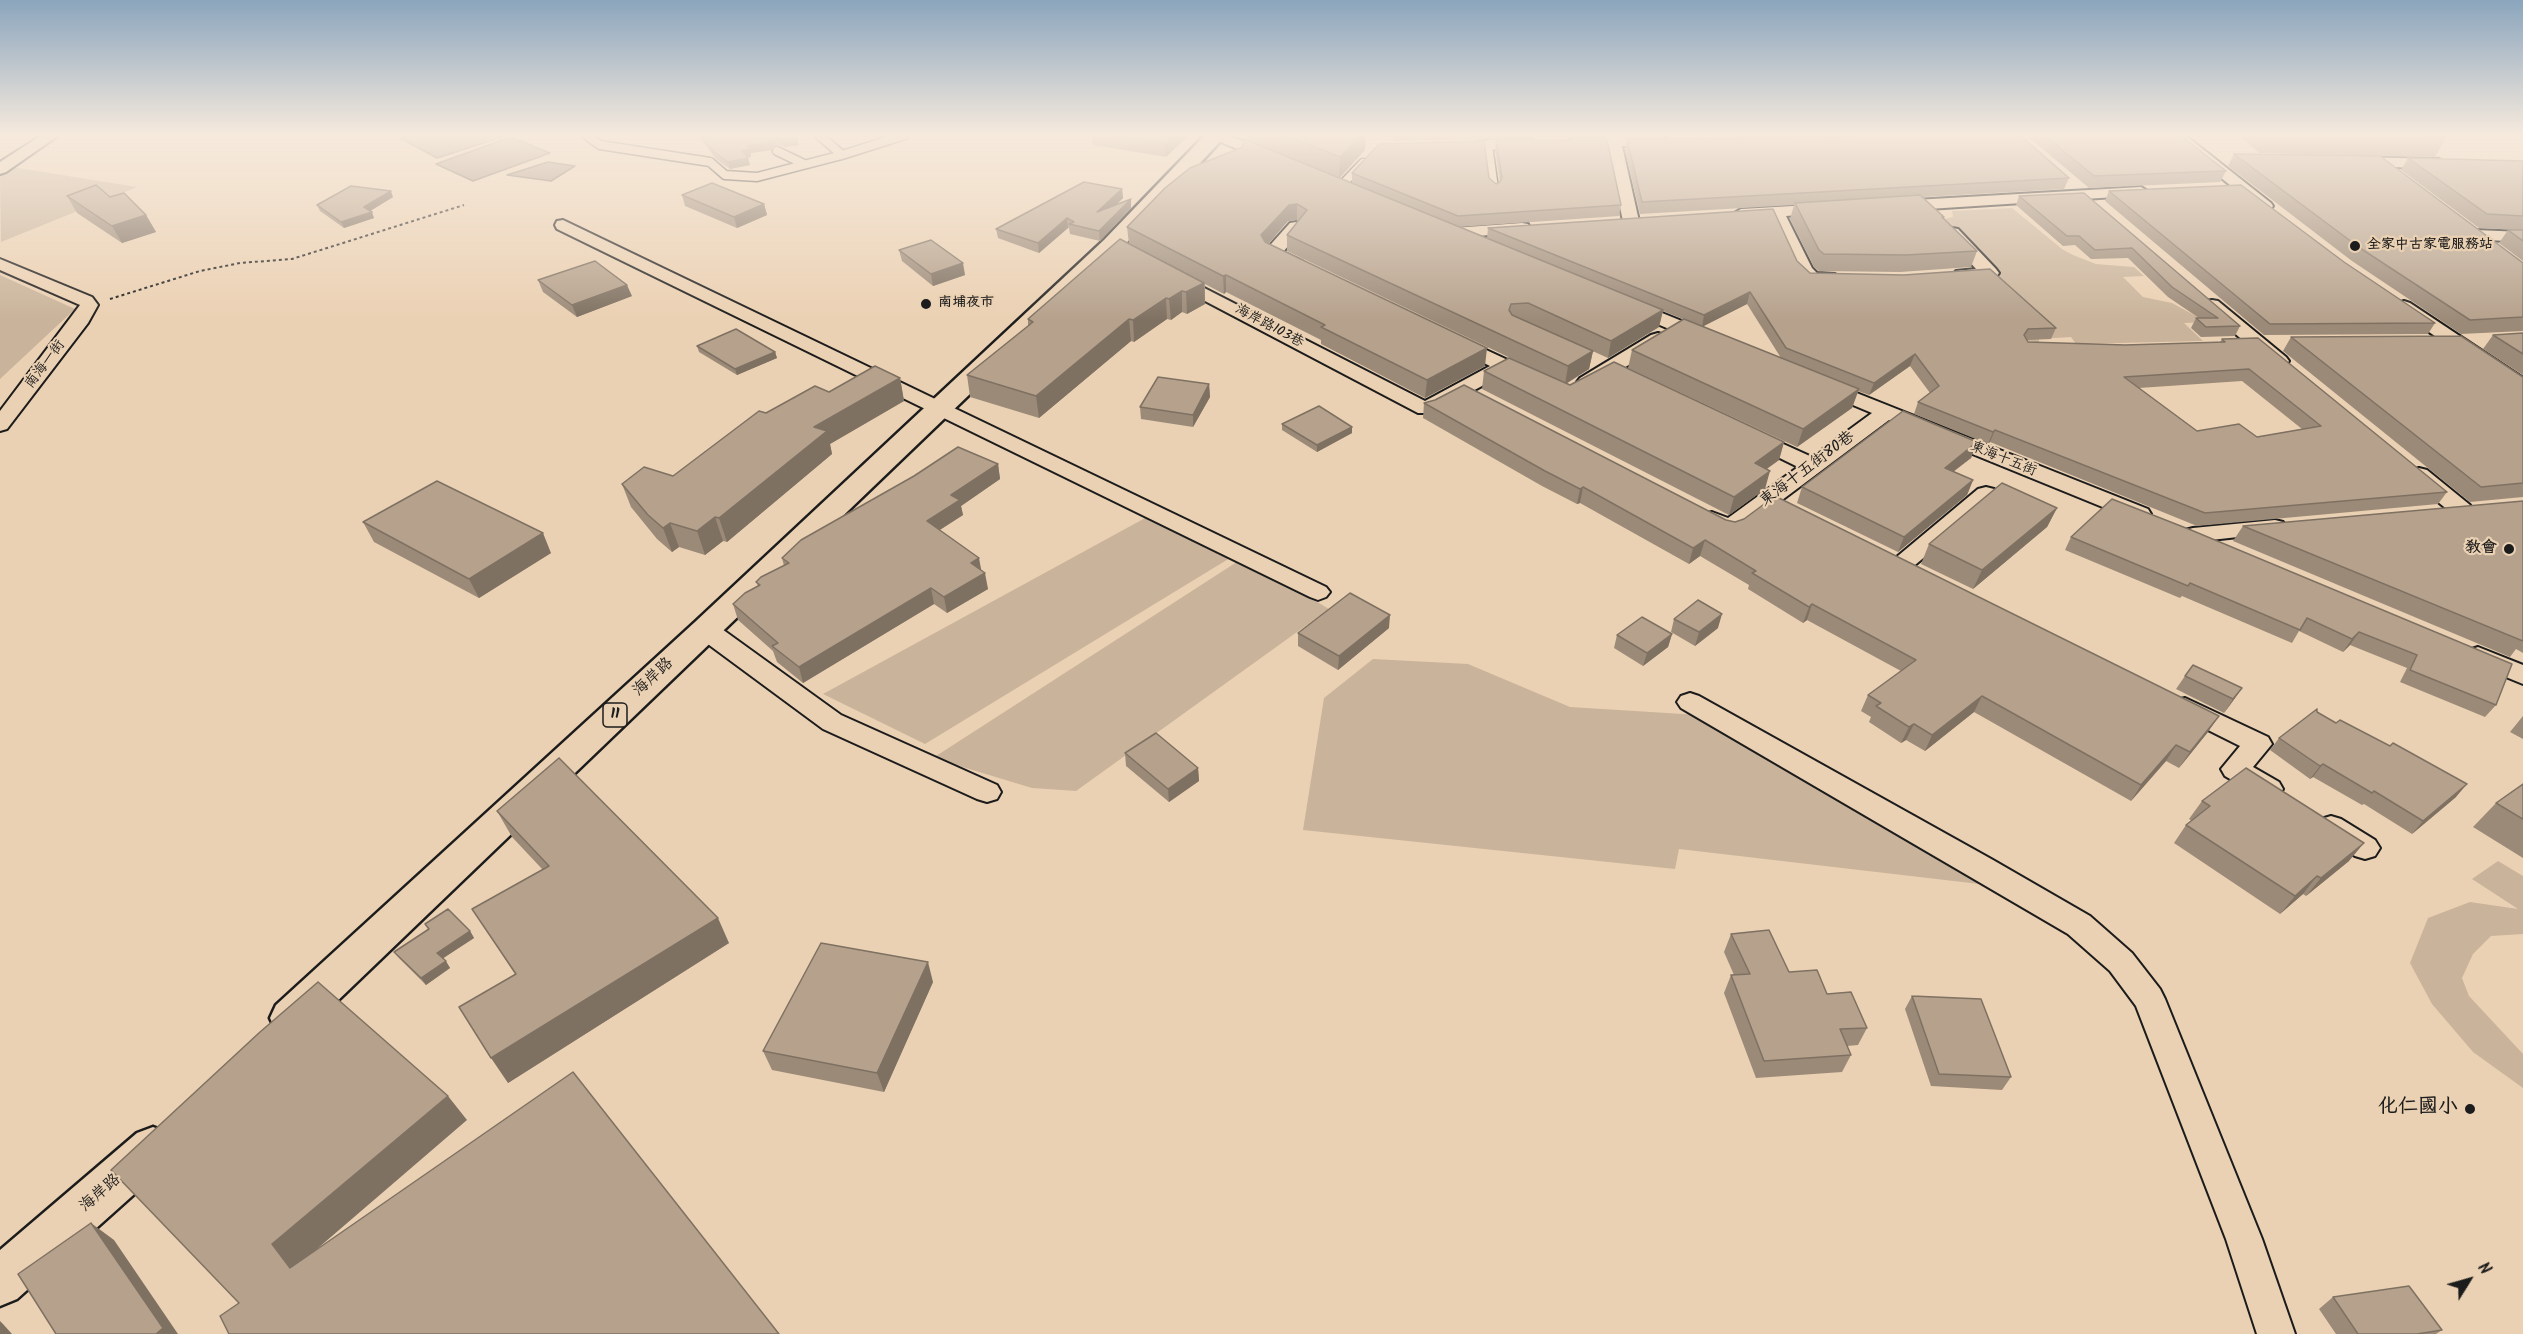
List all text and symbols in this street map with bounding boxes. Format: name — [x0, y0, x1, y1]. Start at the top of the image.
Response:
place label: 全家中古家電服務站 — [2367, 238, 2493, 254]
marker: 全家中古家電服務站 — [2348, 239, 2362, 253]
place label: 南埔夜市 — [938, 296, 994, 312]
marker: 南埔夜市 — [919, 297, 933, 311]
street label: 海岸路103巷 — [1232, 302, 1306, 352]
street label: 南海一街 — [22, 338, 70, 392]
street label: 東海十五街80巷 — [1757, 428, 1859, 512]
street label: 東海十五街 — [1967, 439, 2039, 481]
place label: 教會 — [2465, 539, 2497, 559]
marker: 教會 — [2502, 542, 2516, 556]
street label: 海岸路 — [630, 655, 678, 701]
road number: 11 — [603, 703, 627, 727]
place label: 化仁國小 — [2378, 1097, 2458, 1121]
marker: 化仁國小 — [2463, 1102, 2477, 1116]
street label: 海岸路 — [77, 1171, 125, 1217]
north arrow — [2439, 1250, 2499, 1310]
text: N — [2471, 1257, 2497, 1280]

